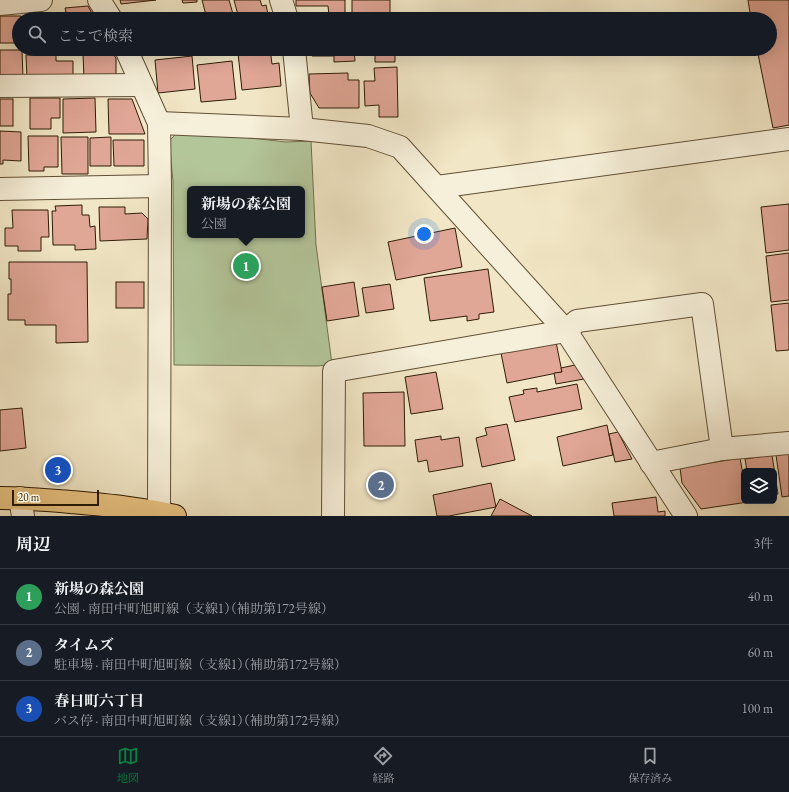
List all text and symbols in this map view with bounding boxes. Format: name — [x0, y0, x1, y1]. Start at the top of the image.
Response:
search box — [12, 12, 777, 56]
icon: search — [26, 23, 48, 45]
text: ここで検索 — [58, 26, 133, 45]
popup — [187, 186, 305, 238]
text: 新場の森公園 — [201, 194, 291, 213]
text: 公園 — [201, 215, 227, 232]
your location — [414, 224, 434, 244]
pin: 1 — [233, 251, 259, 281]
pin: 3 — [45, 455, 71, 485]
map controls — [741, 468, 777, 504]
button: layers — [741, 468, 777, 504]
pin: 2 — [368, 470, 394, 500]
scale bar — [12, 488, 99, 507]
text: 20 m — [18, 490, 39, 504]
text: 周辺 — [16, 533, 50, 555]
text: 3件 — [754, 535, 773, 552]
text: 新場の森公園 — [54, 579, 144, 598]
text: 1 — [26, 588, 32, 605]
text: 40 m — [748, 588, 773, 605]
text: 公園 · 南田中町旭町線（支線1）（補助第172号線） — [54, 600, 334, 617]
text: タイムズ — [54, 635, 114, 654]
text: 2 — [26, 644, 32, 661]
text: 60 m — [748, 644, 773, 661]
text: 駐車場 · 南田中町旭町線（支線1）（補助第172号線） — [54, 656, 347, 673]
text: 春日町六丁目 — [54, 691, 144, 710]
text: 3 — [26, 700, 32, 717]
text: 100 m — [742, 700, 773, 717]
text: バス停 · 南田中町旭町線（支線1）（補助第172号線） — [54, 712, 347, 729]
tab: 地図 — [117, 745, 139, 785]
tab: 経路 — [372, 745, 394, 785]
tab: 保存済み — [628, 745, 672, 785]

